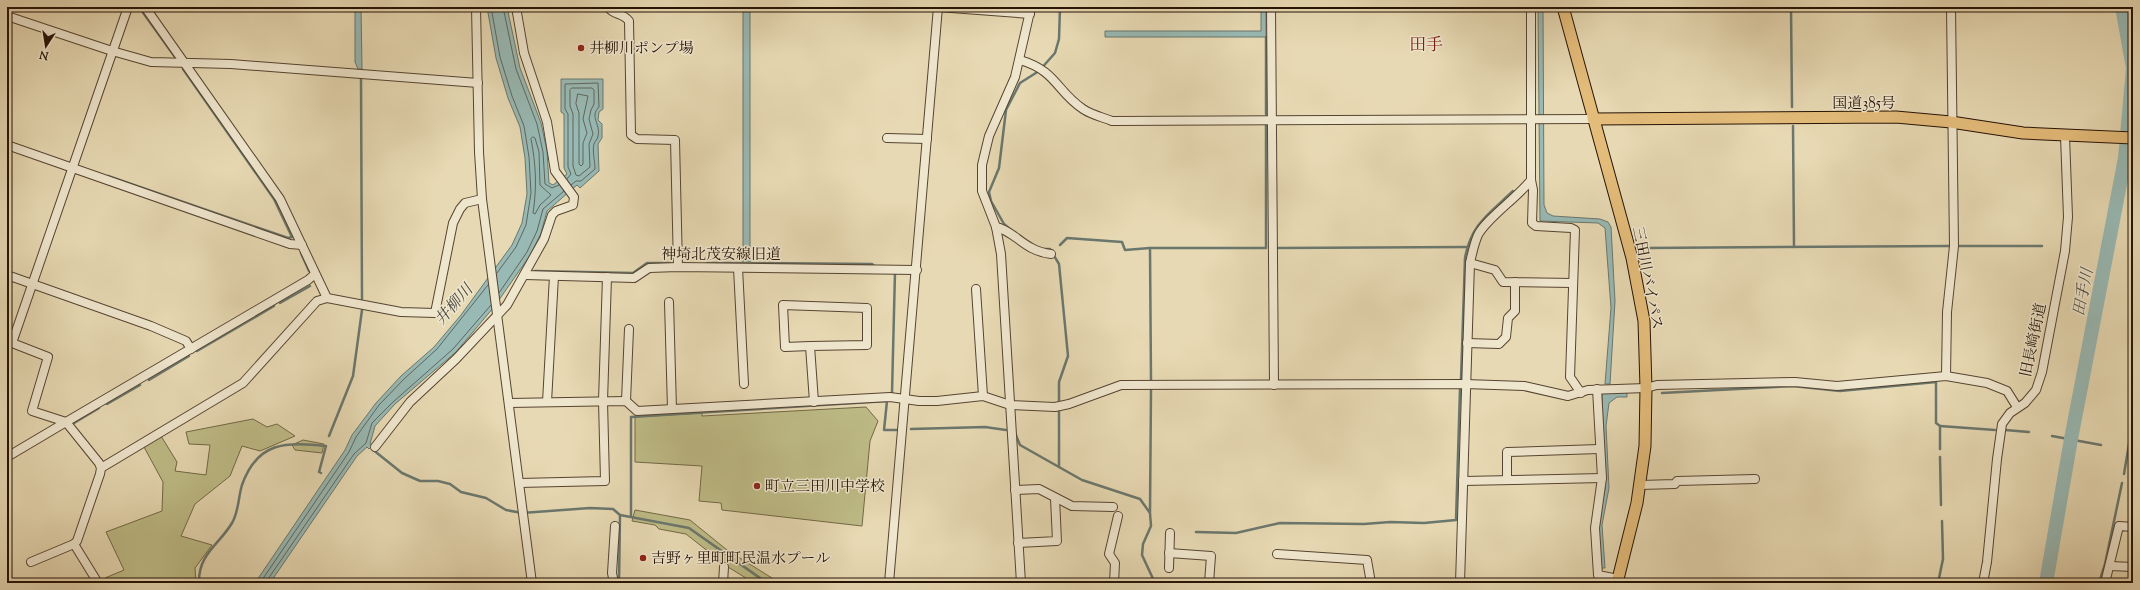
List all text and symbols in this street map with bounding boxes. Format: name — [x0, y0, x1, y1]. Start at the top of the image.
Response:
north arrow — [26, 26, 66, 66]
district label: 田手 — [1409, 34, 1443, 58]
place label: 井柳川ポンプ場 — [589, 39, 694, 60]
marker: 井柳川ポンプ場 — [576, 43, 586, 53]
text: N — [38, 46, 51, 64]
street label: 国道385号 — [1832, 94, 1896, 115]
street label: 三田川バイパス — [1626, 225, 1667, 332]
street label: 神埼北茂安線旧道 — [661, 245, 781, 266]
water label: 田手川 — [2069, 265, 2101, 318]
water label: 井柳川 — [430, 278, 481, 331]
street label: 旧長崎街道 — [2016, 301, 2053, 379]
place label: 町立三田川中学校 — [765, 477, 885, 498]
marker: 町立三田川中学校 — [752, 481, 762, 491]
place label: 吉野ヶ里町町民温水プール — [651, 549, 830, 570]
marker: 吉野ヶ里町町民温水プール — [638, 553, 648, 563]

